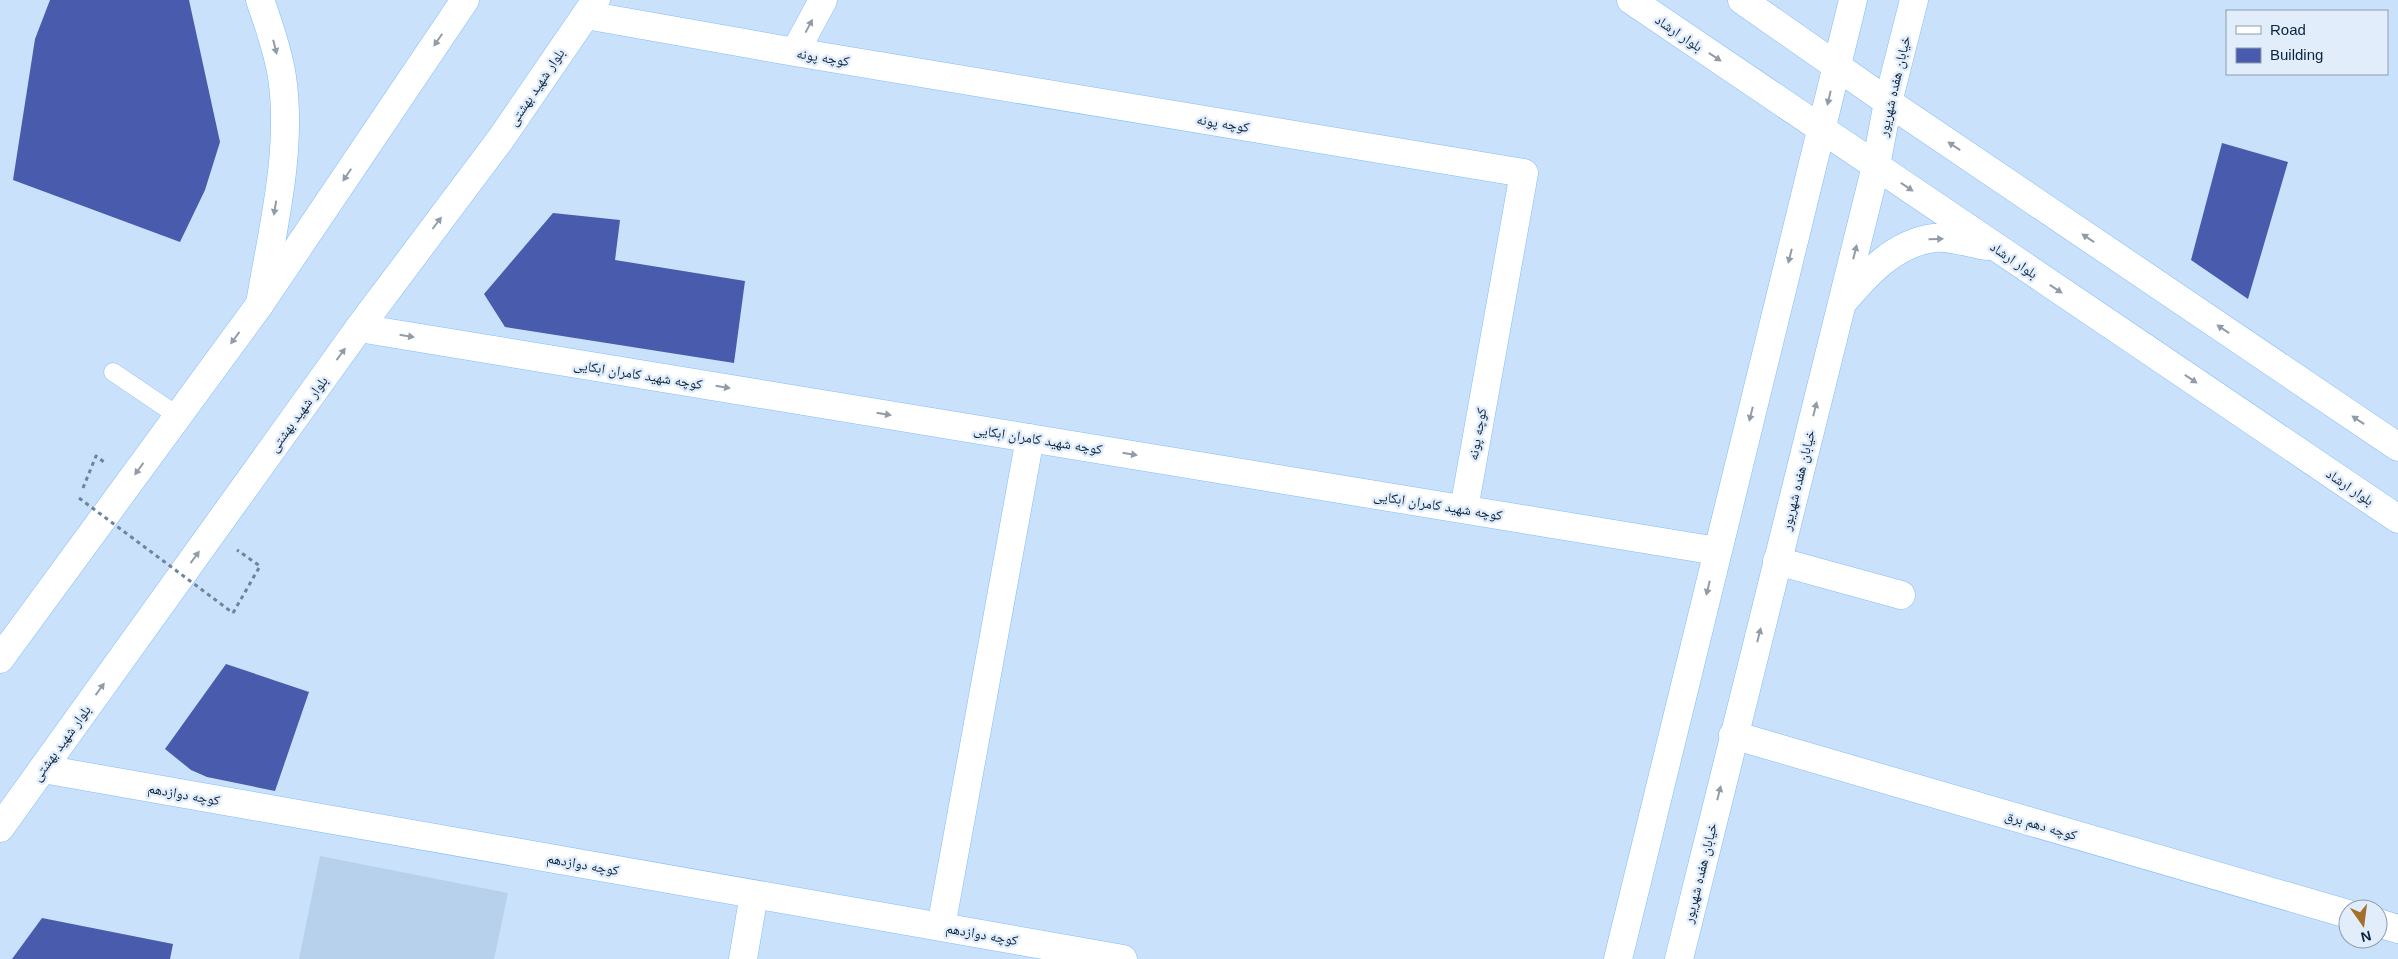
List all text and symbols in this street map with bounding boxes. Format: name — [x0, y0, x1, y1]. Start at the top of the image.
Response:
legend — [2226, 10, 2388, 75]
street label: بلوار ارشاد — [1652, 11, 1706, 56]
one-way arrow — [804, 19, 813, 33]
text: Road — [2270, 21, 2306, 38]
one-way arrow — [433, 34, 443, 47]
street label: خیابان هفده شهریور — [1874, 34, 1914, 139]
one-way arrow — [271, 39, 279, 54]
street label: بلوار شهید بهشتی — [504, 45, 569, 129]
street label: کوچه پونه — [795, 45, 851, 70]
text: Building — [2270, 46, 2323, 63]
one-way arrow — [1708, 52, 1722, 62]
one-way arrow — [1825, 91, 1833, 106]
street label: کوچه پونه — [1195, 111, 1251, 136]
one-way arrow — [1947, 142, 1961, 151]
one-way arrow — [342, 168, 352, 182]
one-way arrow — [1900, 183, 1914, 192]
one-way arrow — [271, 200, 279, 216]
one-way arrow — [432, 217, 443, 230]
one-way arrow — [2082, 233, 2095, 242]
one-way arrow — [1928, 235, 1944, 243]
street label: بلوار ارشاد — [1987, 238, 2041, 283]
one-way arrow — [1851, 244, 1859, 259]
one-way arrow — [1786, 249, 1794, 264]
one-way arrow — [2049, 284, 2063, 293]
one-way arrow — [2216, 324, 2230, 334]
one-way arrow — [230, 331, 240, 345]
one-way arrow — [400, 332, 416, 340]
one-way arrow — [336, 347, 346, 361]
street label: کوچه شهید کامران ابکایی — [572, 356, 704, 393]
street label: بلوار شهید بهشتی — [265, 373, 332, 456]
one-way arrow — [2184, 375, 2198, 384]
one-way arrow — [716, 384, 732, 392]
one-way arrow — [1811, 402, 1819, 417]
street label: کوچه پونه — [1465, 406, 1491, 462]
one-way arrow — [1747, 406, 1755, 421]
one-way arrow — [876, 410, 892, 418]
one-way arrow — [2351, 415, 2364, 425]
street label: کوچه شهید کامران ابکایی — [972, 421, 1104, 458]
street label: خیابان هفده شهریور — [1778, 428, 1819, 533]
one-way arrow — [1123, 451, 1139, 459]
one-way arrow — [134, 462, 145, 475]
street label: بلوار ارشاد — [2323, 465, 2377, 510]
street label: کوچه شهید کامران ابکایی — [1372, 487, 1504, 524]
one-way arrow — [190, 550, 200, 564]
one-way arrow — [1704, 581, 1712, 596]
one-way arrow — [1755, 627, 1763, 642]
one-way arrow — [95, 682, 105, 696]
street label: بلوار شهید بهشتی — [28, 702, 95, 785]
street label: کوچه دوازدهم — [146, 780, 221, 810]
one-way arrow — [1715, 785, 1723, 800]
street label: کوچه دهم برق — [2003, 807, 2079, 845]
street label: خیابان هفده شهریور — [1680, 821, 1721, 926]
street label: کوچه دوازدهم — [545, 850, 620, 880]
north arrow — [2338, 899, 2388, 949]
street label: کوچه دوازدهم — [944, 920, 1019, 950]
text: N — [2359, 928, 2373, 946]

